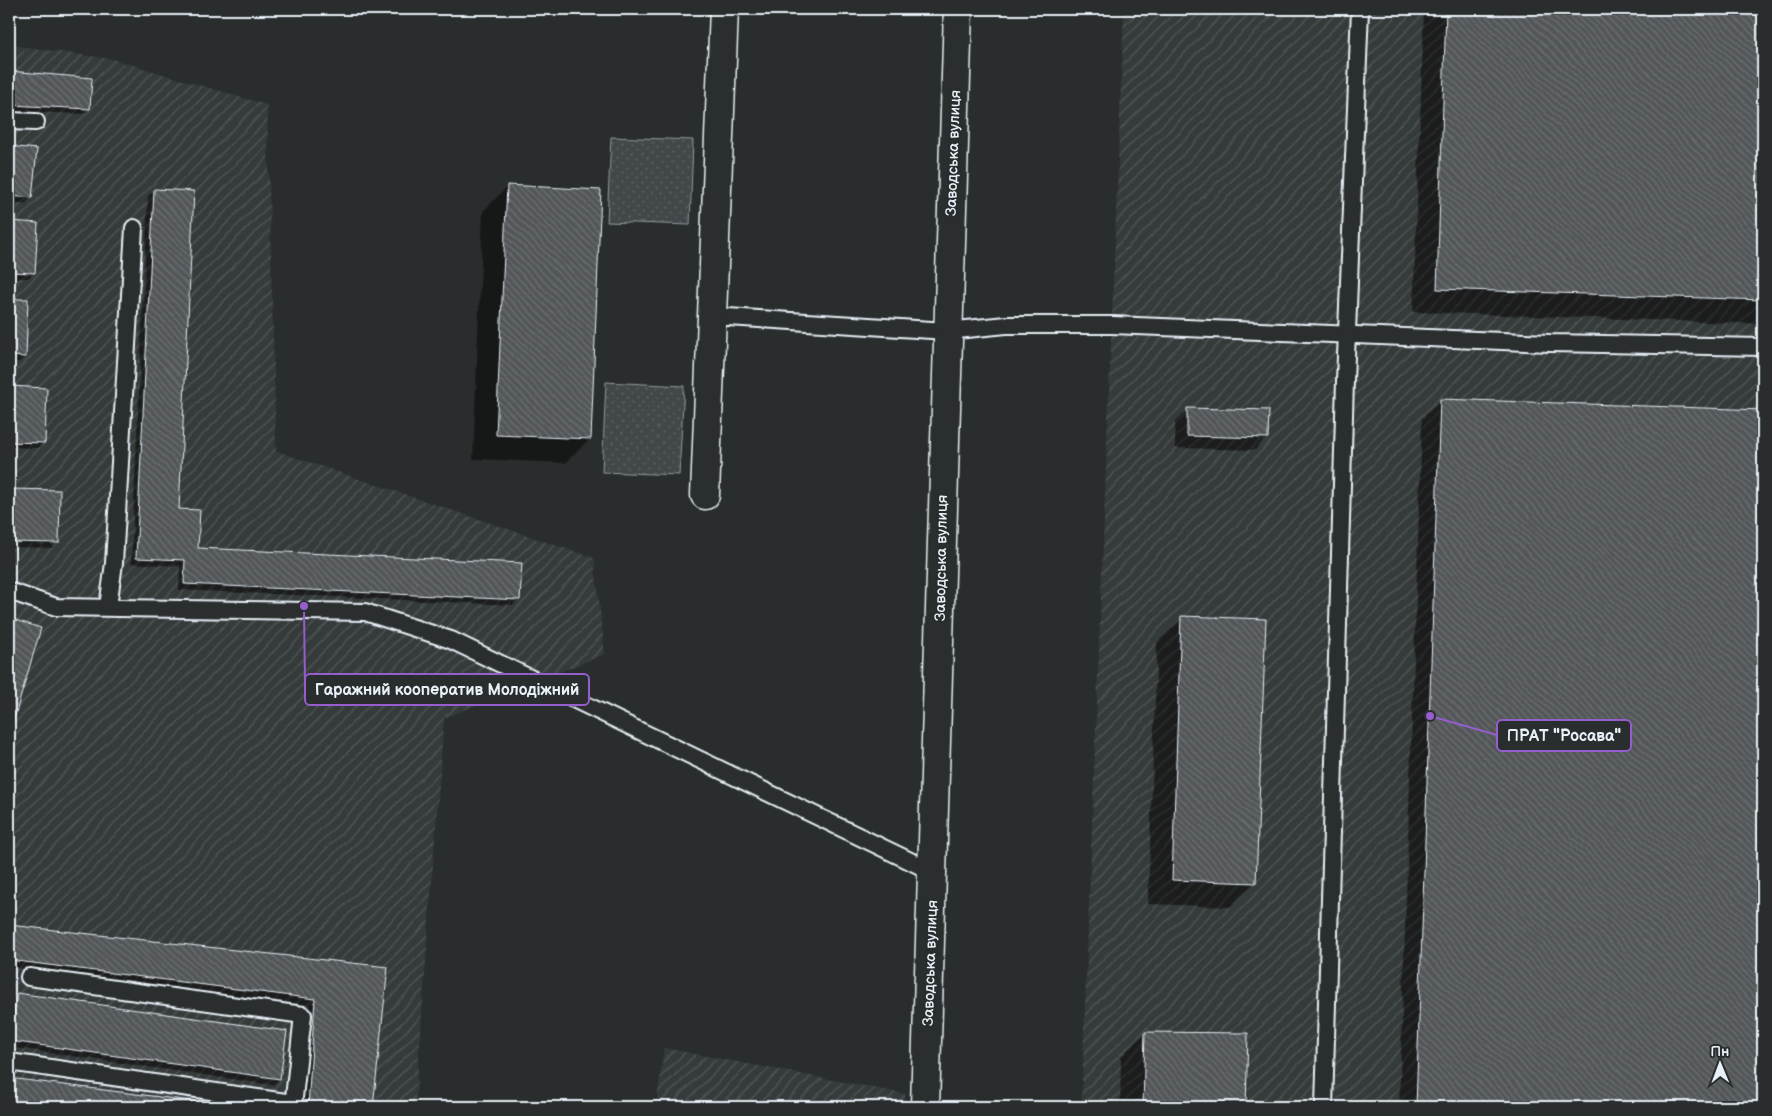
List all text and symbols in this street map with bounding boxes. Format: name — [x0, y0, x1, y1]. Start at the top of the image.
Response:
street label: Заводська вулиця — [942, 90, 965, 216]
street label: Заводська вулиця — [931, 495, 952, 621]
callout: Гаражний кооператив Молодіжний — [305, 674, 589, 705]
text: Гаражний кооператив Молодіжний — [315, 681, 579, 700]
callout: ПРАТ "Росава" — [1497, 720, 1631, 751]
text: ПРАТ "Росава" — [1507, 727, 1621, 746]
street label: Заводська вулиця — [919, 900, 942, 1026]
north arrow — [1694, 1038, 1744, 1088]
text: Пн — [1710, 1043, 1729, 1060]

